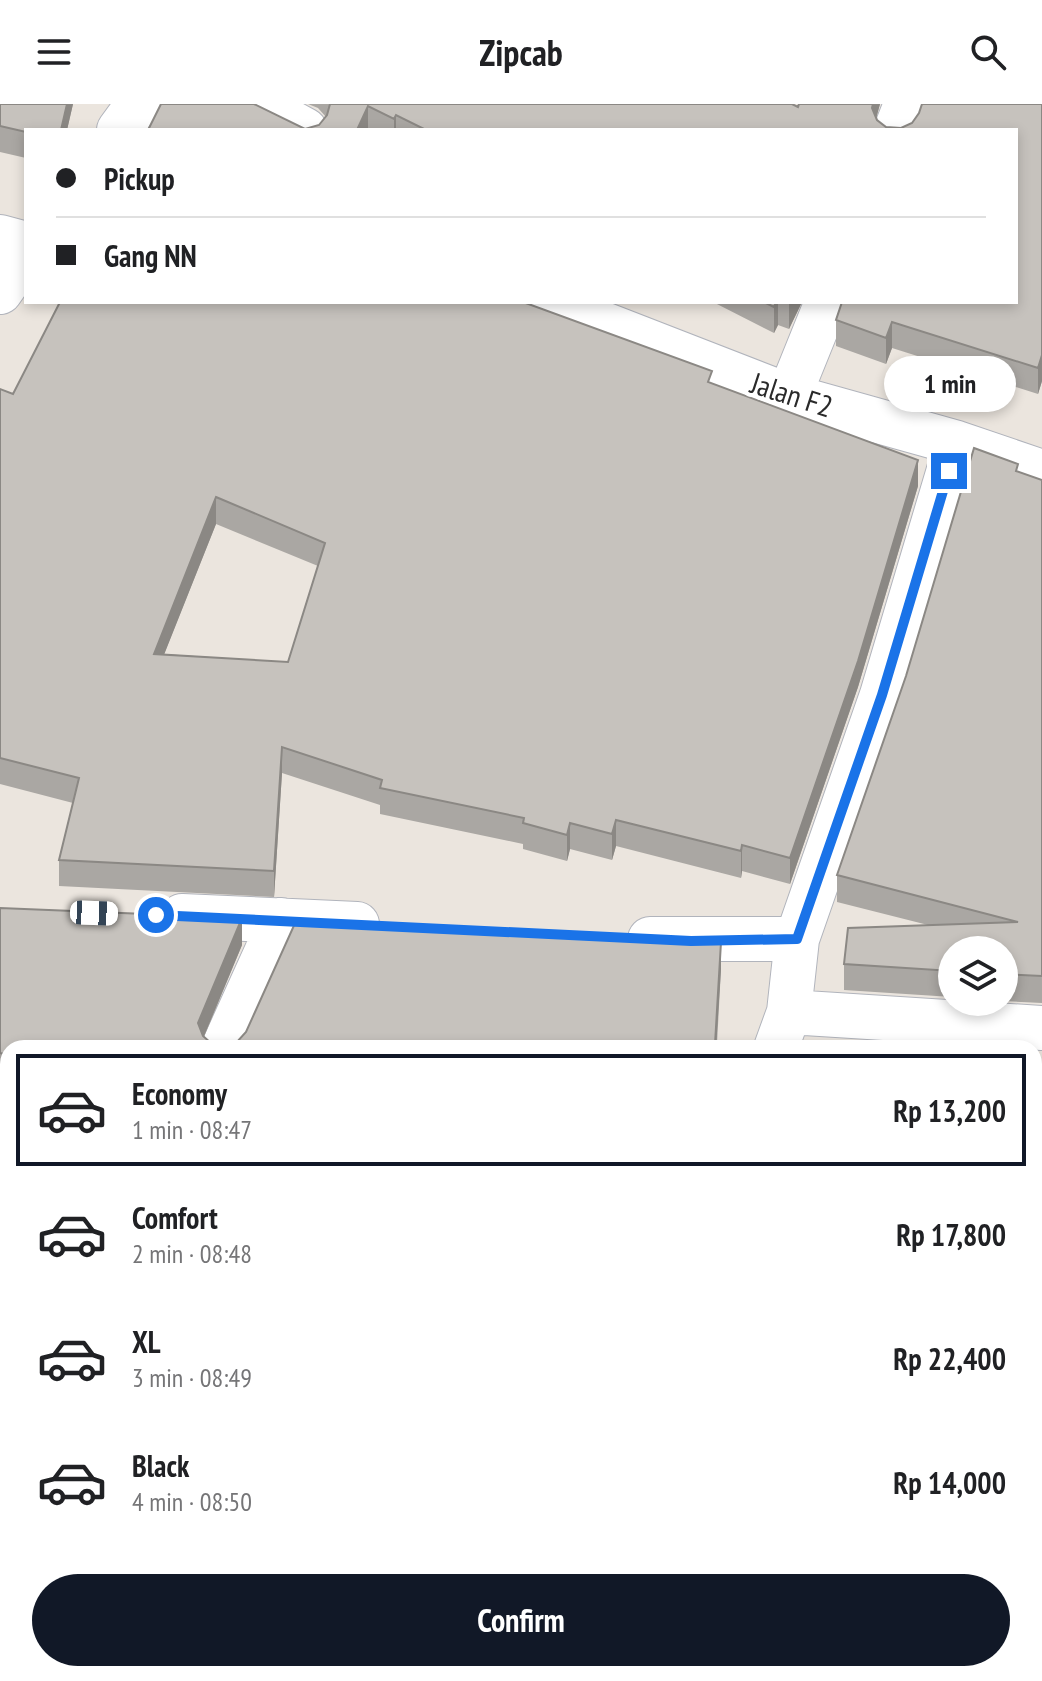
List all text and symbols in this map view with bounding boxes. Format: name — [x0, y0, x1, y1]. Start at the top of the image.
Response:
text: Zipcab — [479, 29, 563, 76]
icon: menu — [32, 30, 76, 74]
icon: search — [966, 30, 1010, 74]
text: Pickup — [104, 159, 175, 198]
text: Gang NN — [104, 236, 197, 275]
callout: 1 min — [883, 355, 1015, 411]
street label: Jalan F2 — [745, 362, 838, 425]
text: 1 min — [924, 367, 976, 400]
route end — [931, 453, 967, 489]
route start — [138, 897, 174, 933]
car — [70, 900, 118, 926]
map controls — [938, 936, 1018, 1016]
button: layers — [938, 936, 1018, 1016]
icon: car — [36, 1074, 108, 1146]
text: Economy — [132, 1074, 227, 1113]
text: Rp 13,200 — [893, 1091, 1006, 1130]
text: 1 min · 08:47 — [132, 1113, 252, 1146]
icon: car — [36, 1198, 108, 1270]
text: Comfort — [132, 1198, 218, 1237]
text: Rp 17,800 — [896, 1215, 1006, 1254]
text: 2 min · 08:48 — [132, 1237, 252, 1270]
icon: car — [36, 1322, 108, 1394]
text: XL — [132, 1322, 161, 1361]
text: Rp 22,400 — [893, 1339, 1006, 1378]
text: 3 min · 08:49 — [132, 1361, 252, 1394]
icon: car — [36, 1446, 108, 1518]
text: Black — [132, 1446, 189, 1485]
text: Rp 14,000 — [893, 1463, 1006, 1502]
text: 4 min · 08:50 — [132, 1485, 252, 1518]
button: Confirm — [32, 1574, 1010, 1666]

